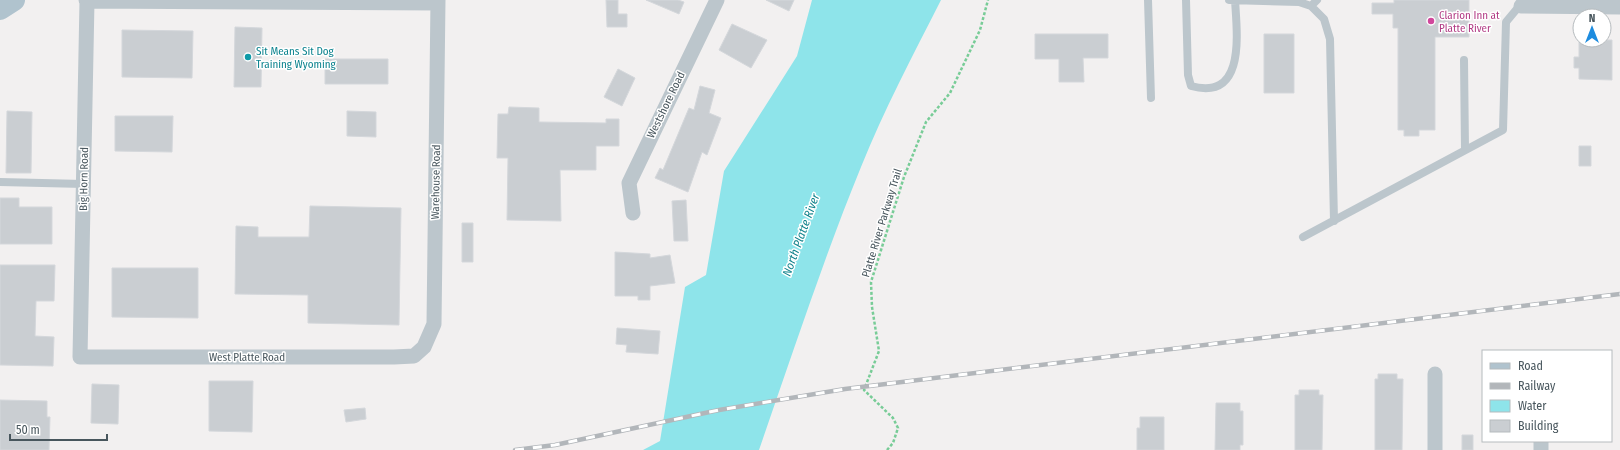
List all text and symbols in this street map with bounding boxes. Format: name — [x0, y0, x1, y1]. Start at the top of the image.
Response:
north arrow — [1572, 8, 1612, 48]
place label: Clarion Inn at Platte River — [1439, 9, 1500, 35]
text: N — [1589, 12, 1595, 25]
marker: Clarion Inn at Platte River — [1426, 16, 1436, 26]
place label: Sit Means Sit Dog Training Wyoming — [256, 45, 336, 71]
marker: Sit Means Sit Dog Training Wyoming — [243, 52, 253, 62]
street label: Westshore Road — [644, 70, 688, 140]
street label: Warehouse Road — [429, 144, 443, 220]
street label: Big Horn Road — [77, 147, 91, 211]
street label: Platte River Parkway Trail — [859, 167, 905, 279]
water label: North Platte River — [780, 191, 823, 278]
legend — [1482, 350, 1612, 442]
street label: West Platte Road — [209, 351, 285, 364]
text: Road — [1518, 359, 1543, 373]
text: Railway — [1518, 379, 1556, 393]
text: Water — [1518, 399, 1547, 413]
scale bar — [10, 416, 107, 442]
text: Building — [1518, 419, 1559, 433]
text: 50 m — [16, 423, 40, 437]

